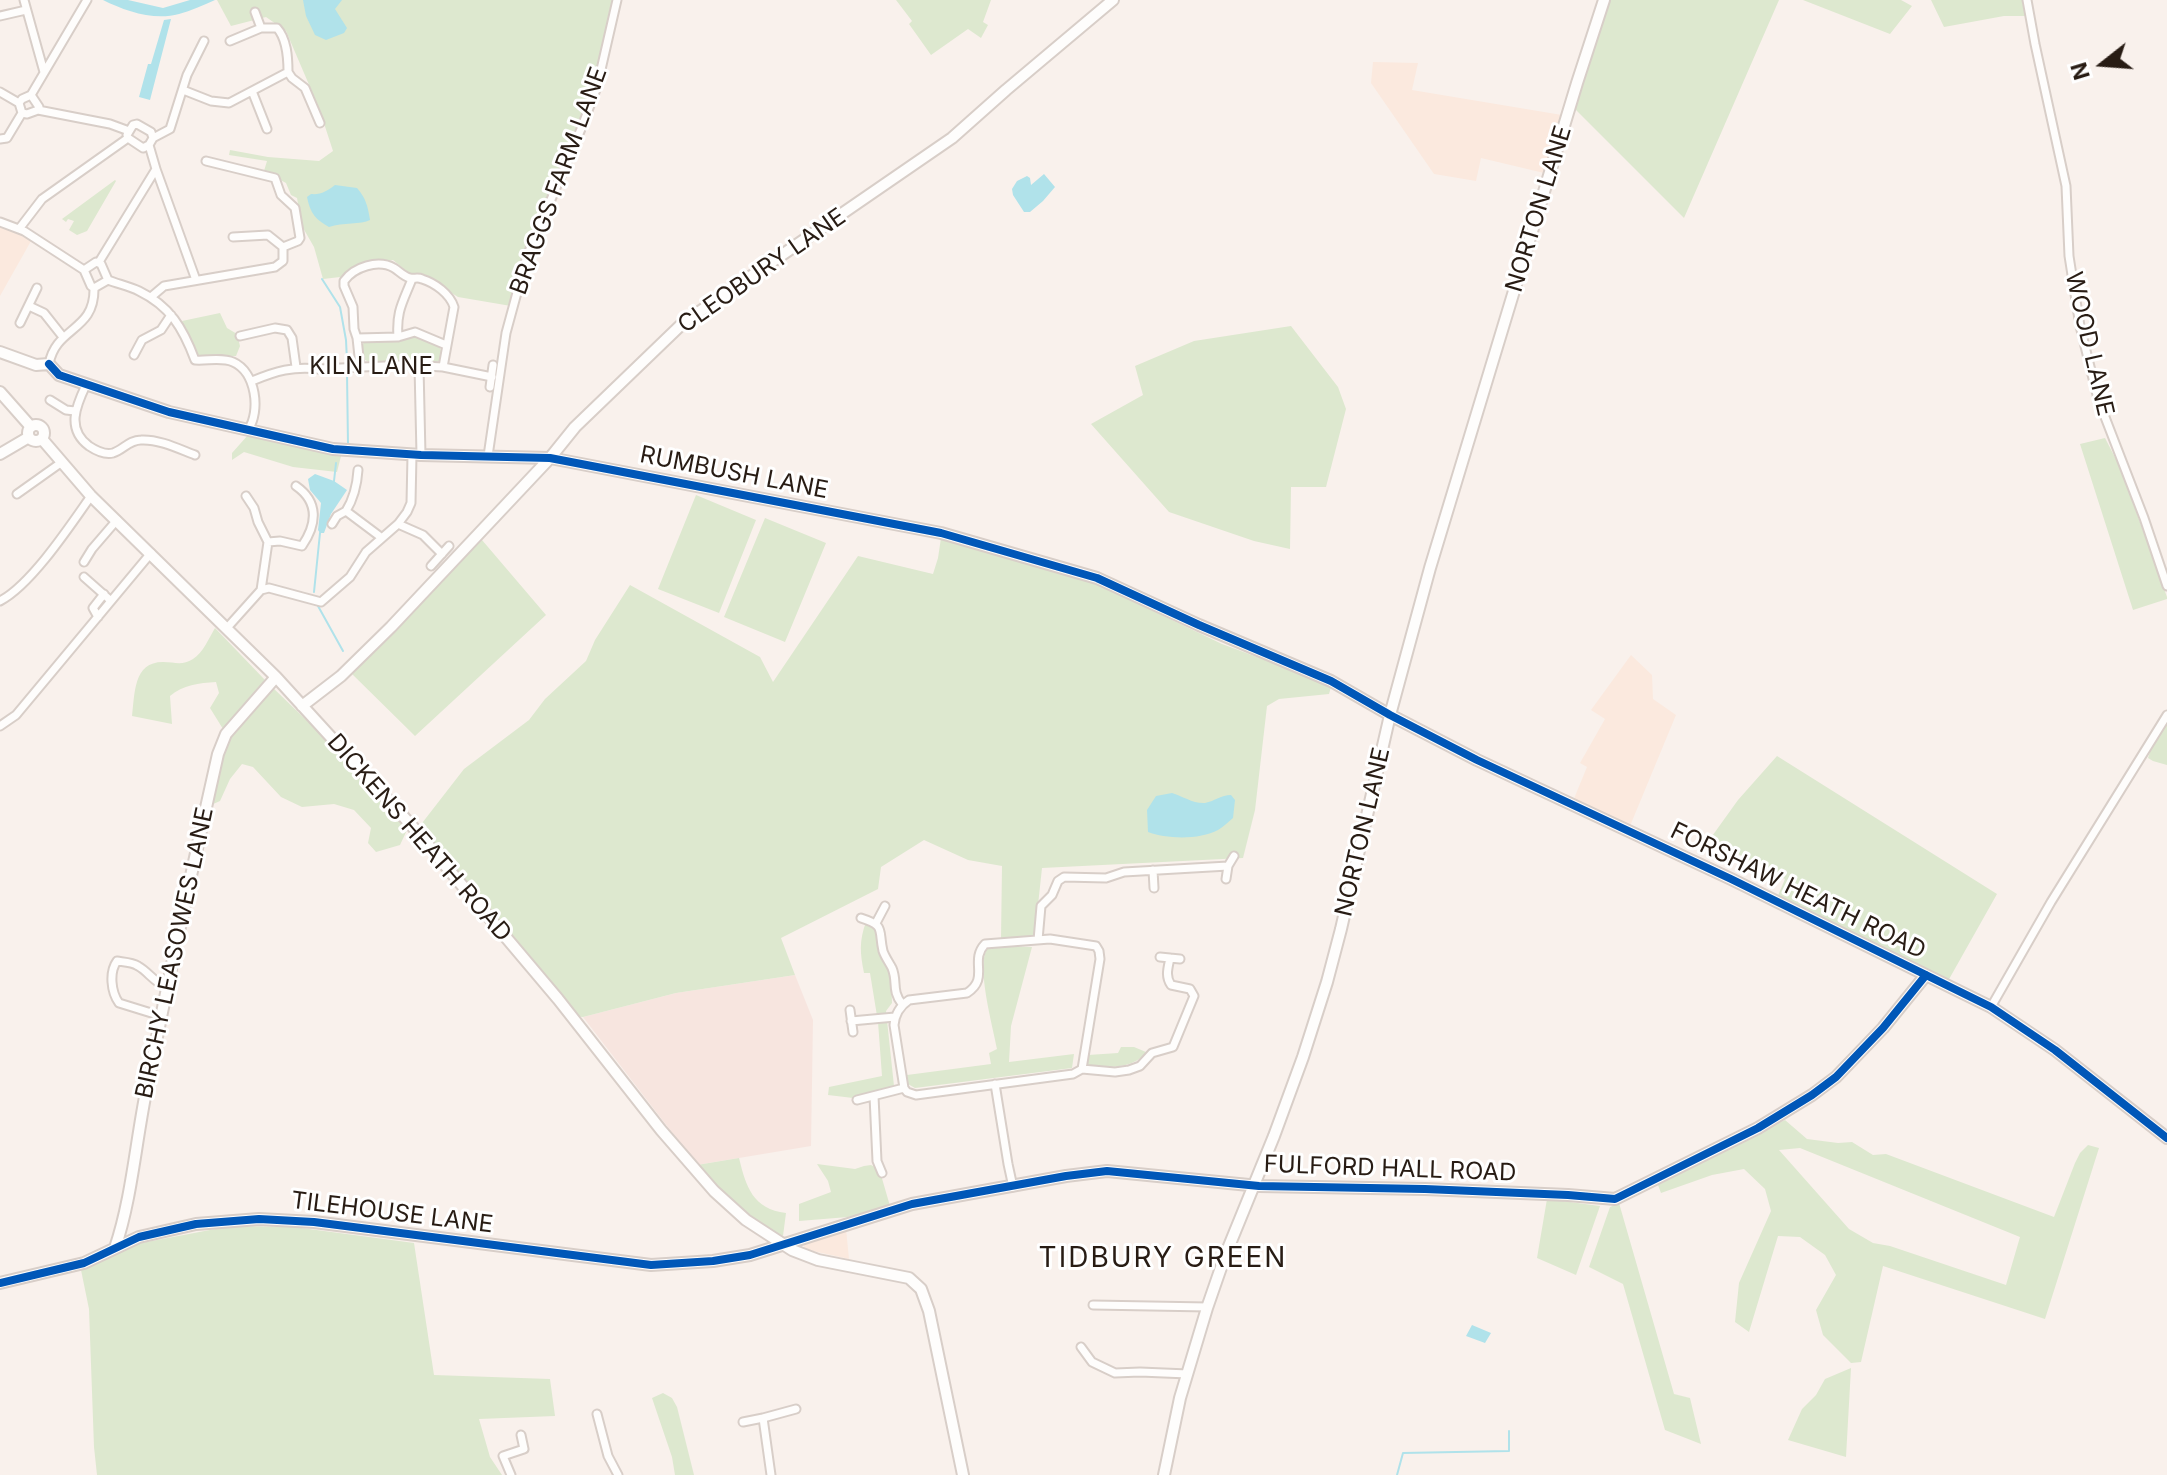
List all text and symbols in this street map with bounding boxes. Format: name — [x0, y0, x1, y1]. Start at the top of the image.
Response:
north arrow — [2063, 24, 2143, 104]
text: N — [2065, 59, 2095, 83]
street label: BRAGGS FARM LANE — [504, 63, 614, 299]
street label: NORTON LANE — [1500, 122, 1578, 296]
street label: CLEOBURY LANE — [673, 202, 851, 340]
street label: WOOD LANE — [2058, 269, 2120, 419]
street label: KILN LANE — [309, 353, 433, 381]
street label: RUMBUSH LANE — [637, 441, 831, 505]
street label: DICKENS HEATH ROAD — [321, 728, 517, 948]
street label: NORTON LANE — [1330, 745, 1396, 919]
street label: BIRCHY LEASOWES LANE — [130, 805, 220, 1101]
street label: FORSHAW HEATH ROAD — [1666, 817, 1930, 965]
street label: FULFORD HALL ROAD — [1263, 1150, 1517, 1188]
street label: TILEHOUSE LANE — [289, 1186, 495, 1240]
district label: TIDBURY GREEN — [1039, 1242, 1287, 1276]

